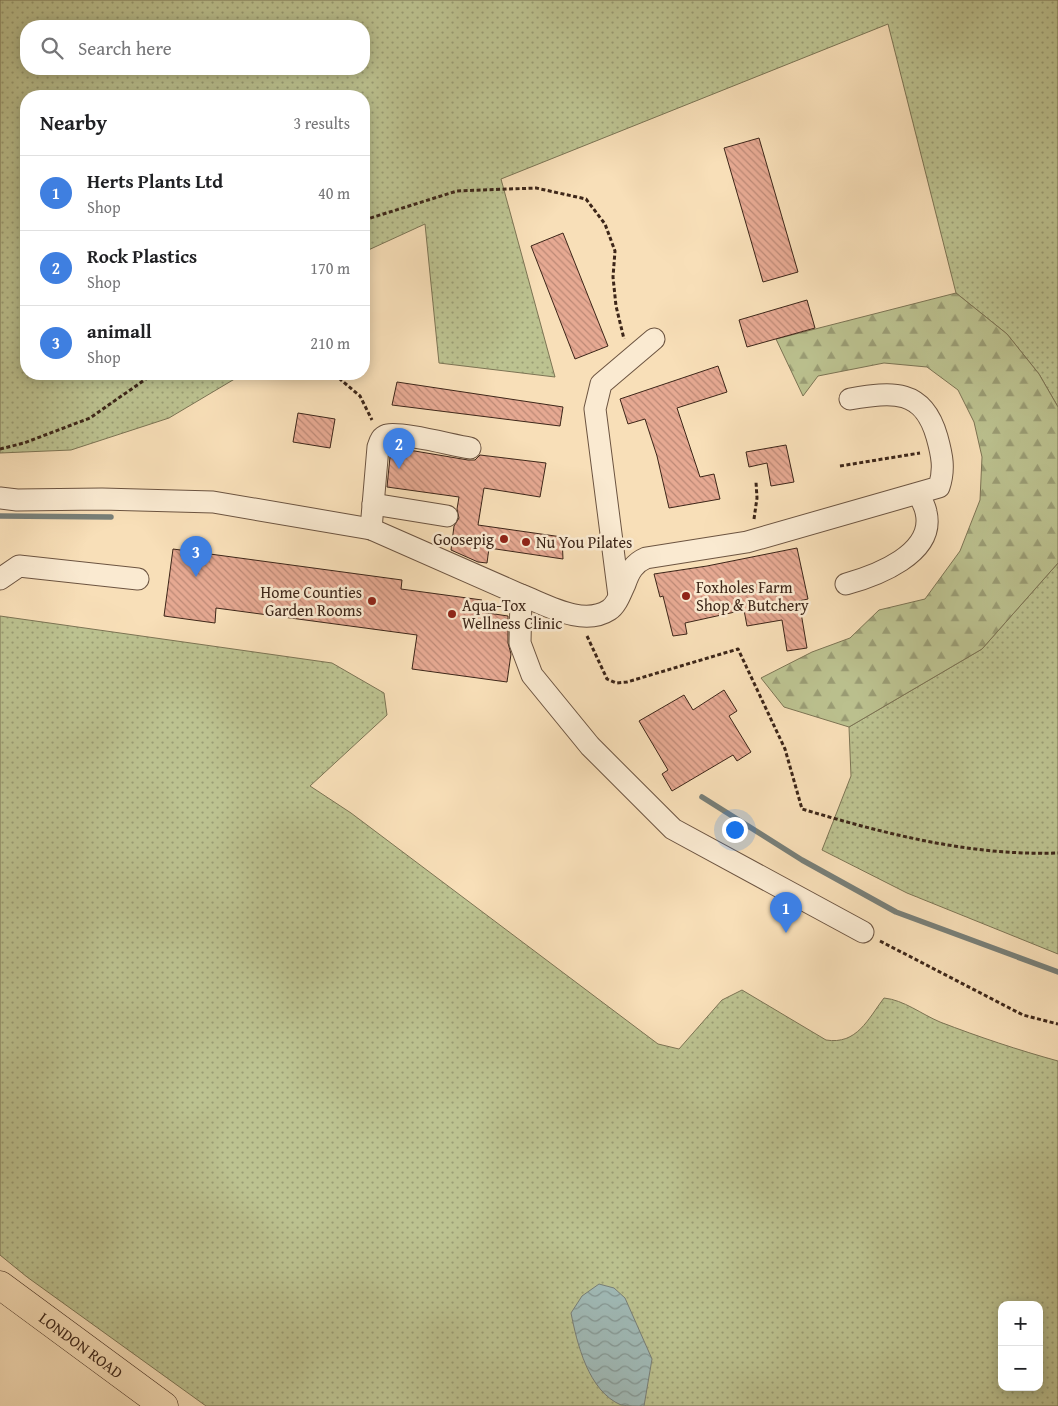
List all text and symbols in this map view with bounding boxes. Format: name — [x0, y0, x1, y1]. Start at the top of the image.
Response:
search box — [20, 20, 370, 75]
icon: search — [38, 34, 66, 62]
text: Search here — [78, 34, 172, 62]
text: Nearby — [40, 107, 107, 138]
text: 3 results — [293, 111, 350, 135]
text: Herts Plants Ltd — [87, 167, 223, 195]
text: 1 — [52, 181, 60, 205]
text: 40 m — [318, 181, 350, 205]
text: Shop — [87, 195, 121, 219]
text: Rock Plastics — [87, 242, 197, 270]
text: 2 — [52, 256, 60, 280]
text: 170 m — [310, 256, 350, 280]
text: Shop — [87, 270, 121, 294]
text: animall — [87, 317, 152, 345]
text: 3 — [52, 331, 60, 355]
text: 210 m — [310, 331, 350, 355]
text: Shop — [87, 345, 121, 369]
pin: 2 — [383, 428, 415, 469]
place label: Goosepig — [433, 527, 494, 551]
place label: Nu You Pilates — [536, 530, 632, 554]
marker: Goosepig — [498, 533, 510, 545]
pin: 3 — [180, 536, 212, 577]
marker: Nu You Pilates — [520, 536, 532, 548]
place label: Foxholes Farm Shop & Butchery — [696, 575, 809, 617]
place label: Home Counties Garden Rooms — [261, 580, 362, 622]
marker: Foxholes Farm Shop & Butchery — [680, 590, 692, 602]
place label: Aqua-Tox Wellness Clinic — [462, 593, 562, 635]
marker: Home Counties Garden Rooms — [366, 595, 378, 607]
marker: Aqua-Tox Wellness Clinic — [446, 608, 458, 620]
your location — [722, 817, 748, 843]
pin: 1 — [770, 892, 802, 933]
map controls — [998, 1301, 1043, 1391]
button: + — [998, 1301, 1043, 1346]
street label: LONDON ROAD — [34, 1306, 129, 1384]
button: − — [998, 1346, 1043, 1391]

